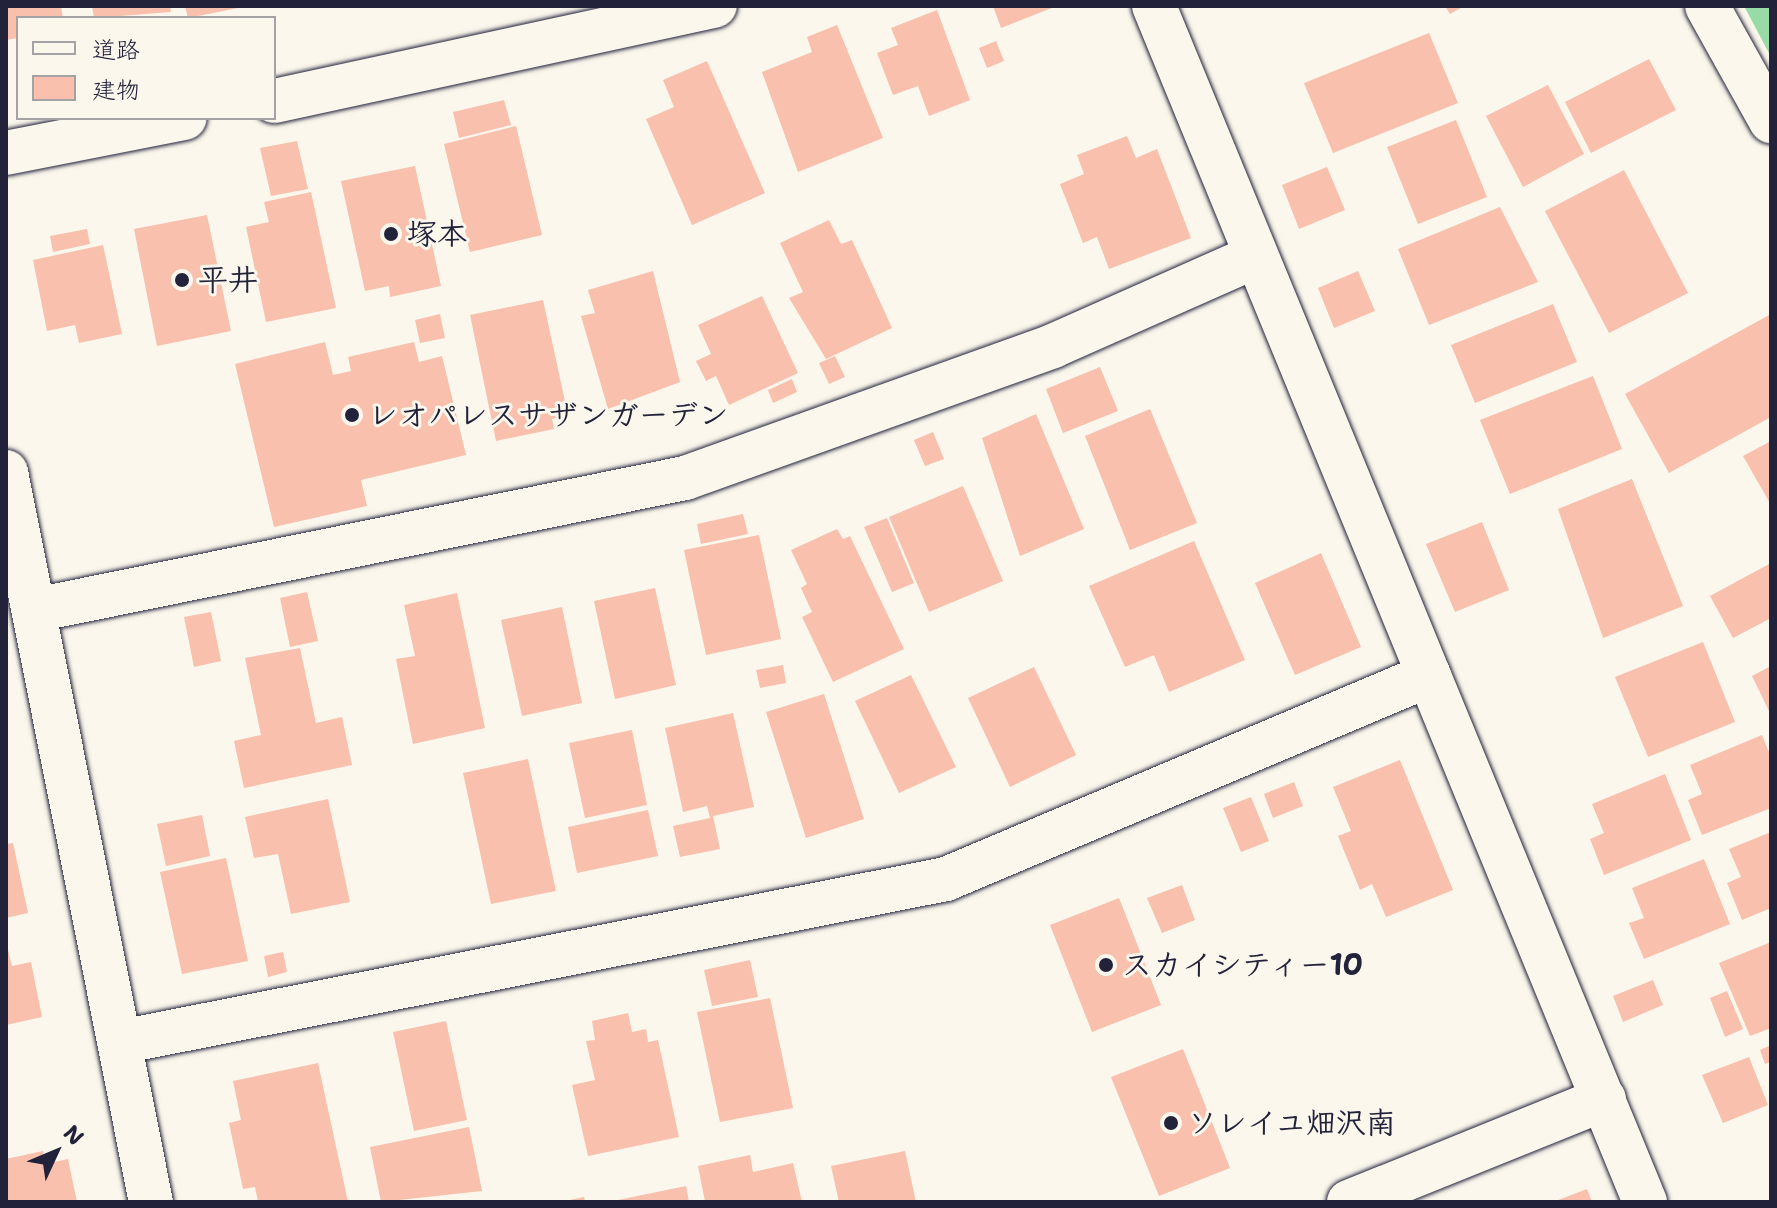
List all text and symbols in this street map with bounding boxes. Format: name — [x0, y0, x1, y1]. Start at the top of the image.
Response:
legend — [16, 16, 276, 120]
text: 道路 — [92, 34, 140, 66]
text: 建物 — [92, 74, 140, 106]
place label: 塚本 — [407, 216, 467, 252]
marker: 塚本 — [382, 225, 400, 243]
place label: 平井 — [198, 262, 258, 298]
marker: 平井 — [173, 271, 191, 289]
place label: レオパレスサザンガーデン — [368, 397, 728, 433]
marker: レオパレスサザンガーデン — [343, 406, 361, 424]
place label: スカイシティー10 — [1122, 947, 1366, 983]
marker: スカイシティー10 — [1097, 956, 1115, 974]
place label: ソレイユ畑沢南 — [1187, 1105, 1397, 1141]
north arrow — [16, 1112, 96, 1192]
marker: ソレイユ畑沢南 — [1162, 1114, 1180, 1132]
text: N — [57, 1119, 90, 1151]

